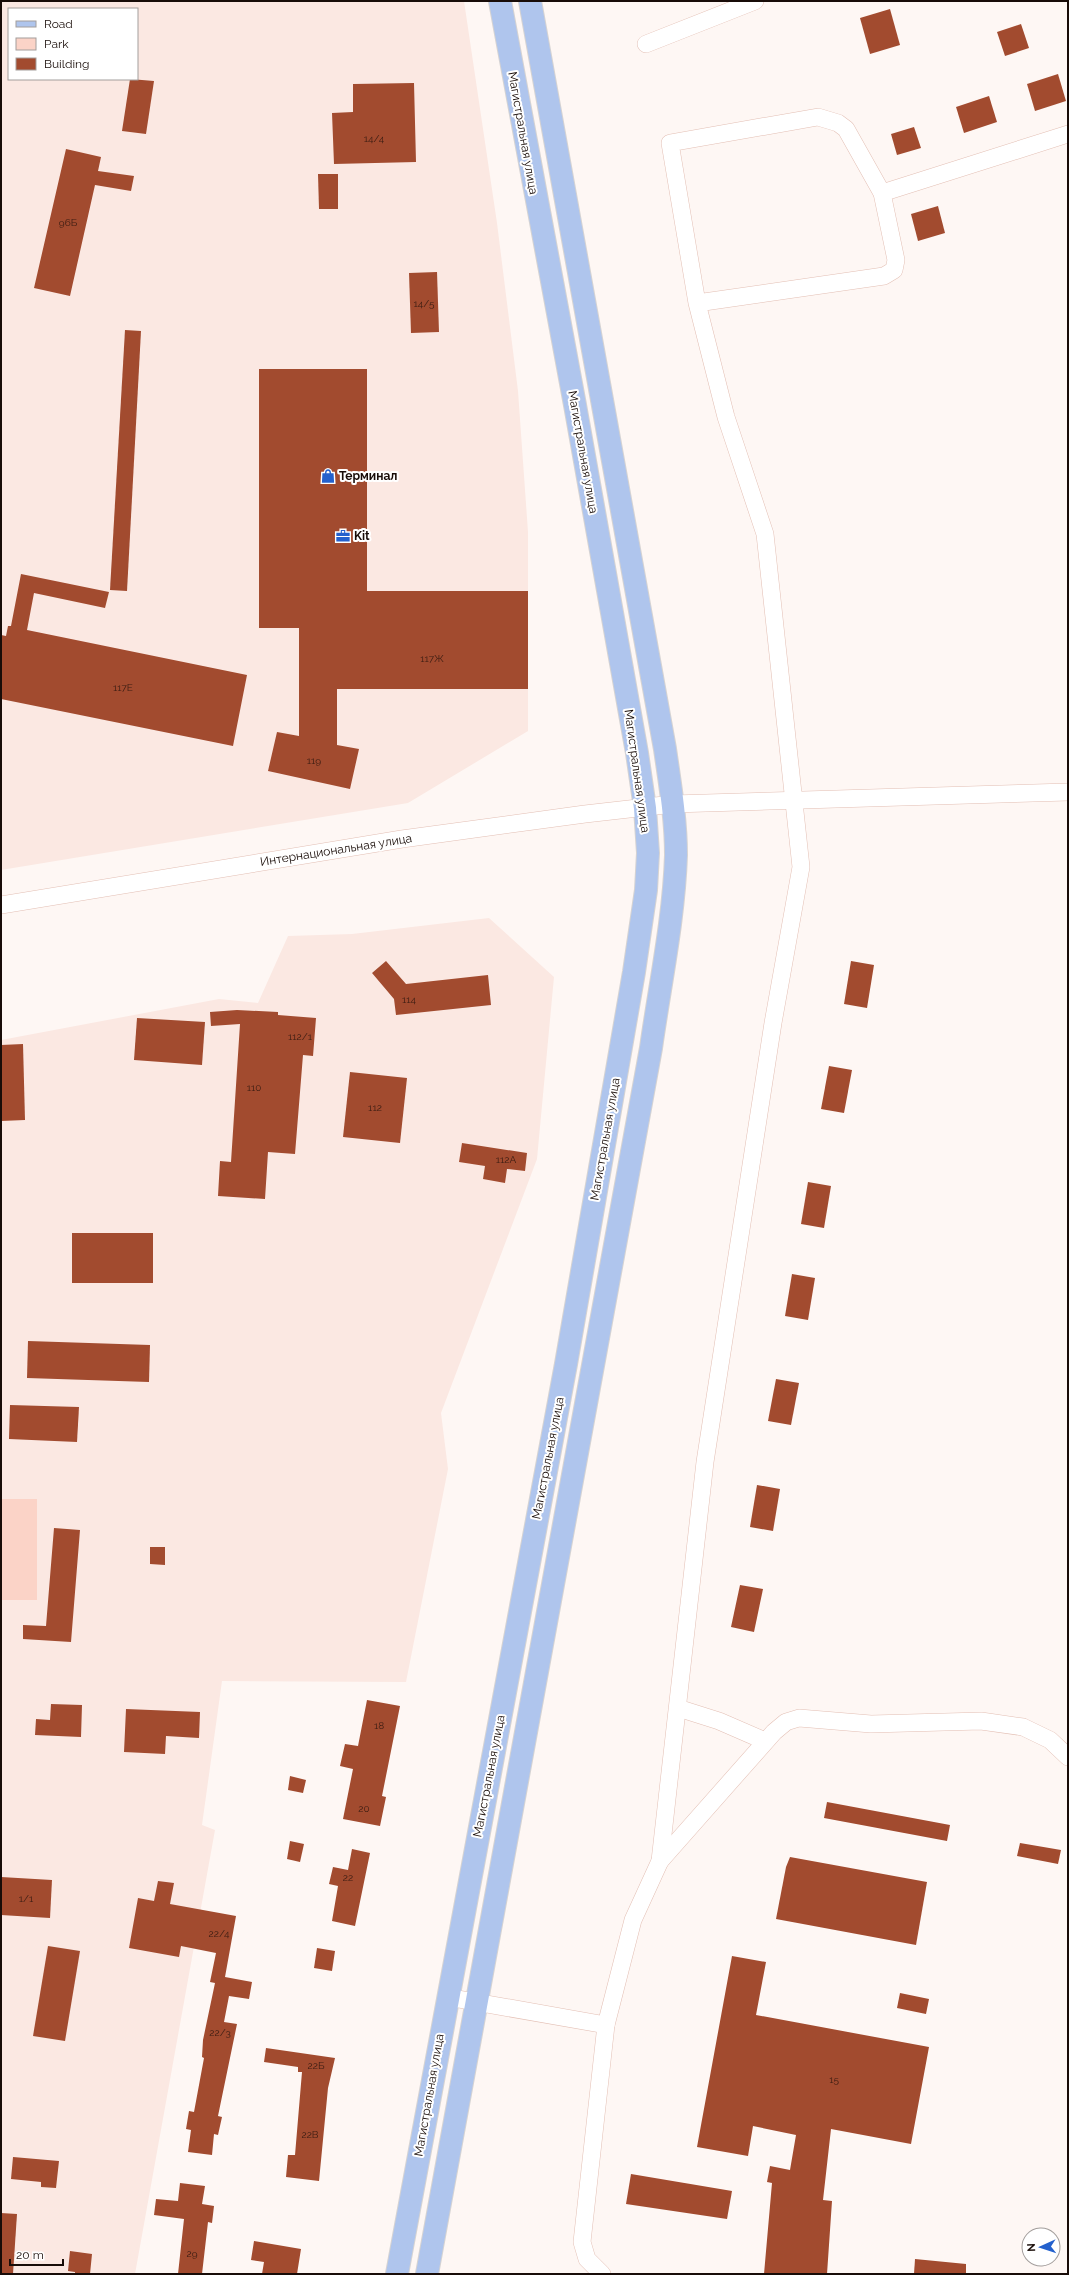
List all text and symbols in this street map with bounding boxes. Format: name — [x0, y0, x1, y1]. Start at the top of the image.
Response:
legend — [8, 8, 138, 80]
text: Road — [44, 17, 73, 31]
text: Park — [44, 37, 69, 51]
text: Building — [44, 57, 90, 71]
street label: Магистральная улица — [505, 71, 541, 195]
house number: 14/4 — [364, 133, 385, 144]
house number: 96Б — [59, 217, 78, 228]
house number: 14/5 — [414, 298, 435, 309]
street label: Магистральная улица — [565, 390, 601, 514]
shop icon: Терминал — [320, 468, 336, 484]
place label: Терминал — [339, 469, 397, 483]
office icon: Kit — [335, 528, 351, 544]
place label: Kit — [354, 529, 370, 543]
house number: 117Ж — [420, 653, 444, 664]
house number: 117Е — [113, 682, 133, 693]
street label: Магистральная улица — [621, 708, 653, 834]
house number: 119 — [307, 755, 321, 766]
street label: Интернациональная улица — [259, 831, 413, 869]
house number: 114 — [402, 994, 417, 1005]
house number: 112/1 — [288, 1031, 313, 1042]
street label: Магистральная улица — [587, 1077, 623, 1201]
house number: 110 — [247, 1082, 261, 1093]
house number: 112 — [368, 1102, 382, 1113]
house number: 112А — [496, 1154, 517, 1165]
street label: Магистральная улица — [529, 1396, 567, 1520]
street label: Магистральная улица — [470, 1714, 508, 1838]
house number: 18 — [374, 1720, 384, 1731]
house number: 20 — [358, 1803, 370, 1814]
house number: 22 — [343, 1872, 353, 1883]
house number: 1/1 — [19, 1893, 34, 1904]
house number: 22/4 — [208, 1928, 230, 1939]
house number: 22/3 — [209, 2027, 231, 2038]
street label: Магистральная улица — [411, 2033, 447, 2157]
house number: 22Б — [308, 2060, 325, 2071]
house number: 15 — [829, 2074, 839, 2085]
house number: 22В — [301, 2129, 319, 2140]
north arrow — [1021, 2227, 1061, 2267]
scale bar — [10, 2241, 63, 2267]
text: N — [1025, 2243, 1038, 2252]
text: 20 m — [16, 2248, 44, 2262]
house number: 29 — [186, 2248, 198, 2259]

